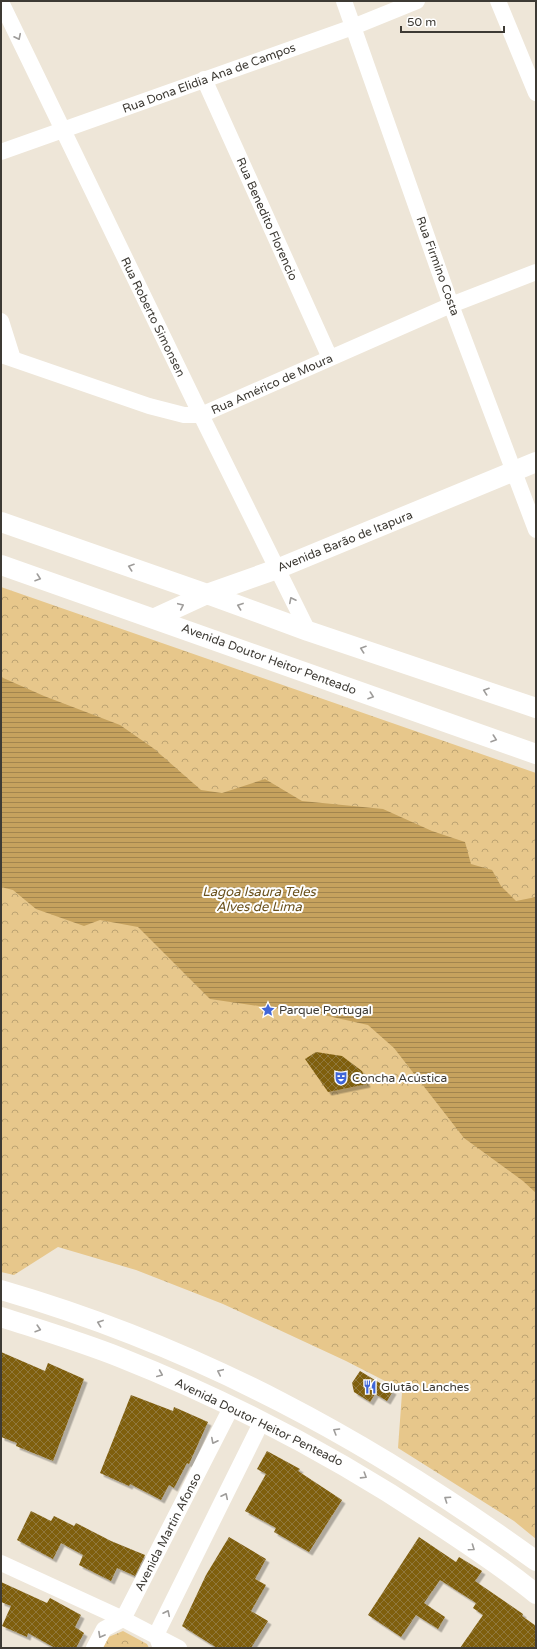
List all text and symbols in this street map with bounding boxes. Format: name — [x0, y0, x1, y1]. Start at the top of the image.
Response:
scale bar — [401, 8, 504, 34]
text: 50 m — [407, 15, 436, 29]
one-way arrow — [13, 33, 21, 40]
street label: Rua Dona Elidia Ana de Campos — [120, 40, 298, 116]
street label: Rua Benedito Florencio — [234, 155, 300, 283]
street label: Rua Firmino Costa — [414, 214, 462, 318]
street label: Rua Roberto Simonsen — [118, 255, 188, 379]
street label: Rua Américo de Moura — [209, 351, 335, 417]
street label: Avenida Barão de Itapura — [275, 507, 415, 575]
one-way arrow — [127, 563, 134, 571]
one-way arrow — [34, 573, 41, 581]
one-way arrow — [290, 597, 297, 604]
one-way arrow — [237, 602, 244, 610]
one-way arrow — [177, 603, 184, 611]
street label: Avenida Doutor Heitor Penteado — [180, 621, 358, 697]
one-way arrow — [359, 646, 366, 654]
one-way arrow — [482, 687, 489, 696]
one-way arrow — [368, 691, 375, 700]
one-way arrow — [491, 734, 498, 743]
water label: Lagoa Isaura Teles Alves de Lima — [202, 884, 317, 915]
place icon: Parque Portugal — [260, 1002, 276, 1018]
place label: Parque Portugal — [279, 1003, 372, 1017]
theatre icon: Concha Acústica — [333, 1070, 349, 1086]
place label: Concha Acústica — [352, 1071, 447, 1085]
one-way arrow — [96, 1319, 103, 1327]
one-way arrow — [35, 1324, 42, 1333]
one-way arrow — [156, 1369, 163, 1377]
one-way arrow — [216, 1369, 224, 1377]
street label: Avenida Doutor Heitor Penteado — [173, 1375, 345, 1469]
restaurant icon: Glutão Lanches — [362, 1379, 378, 1395]
place label: Glutão Lanches — [381, 1380, 470, 1394]
one-way arrow — [333, 1428, 340, 1435]
one-way arrow — [211, 1437, 219, 1444]
street label: Avenida Martin Afonso — [132, 1471, 204, 1593]
one-way arrow — [360, 1471, 367, 1479]
one-way arrow — [220, 1493, 228, 1500]
one-way arrow — [444, 1497, 451, 1504]
one-way arrow — [468, 1543, 475, 1551]
one-way arrow — [162, 1609, 170, 1617]
one-way arrow — [98, 1631, 105, 1638]

